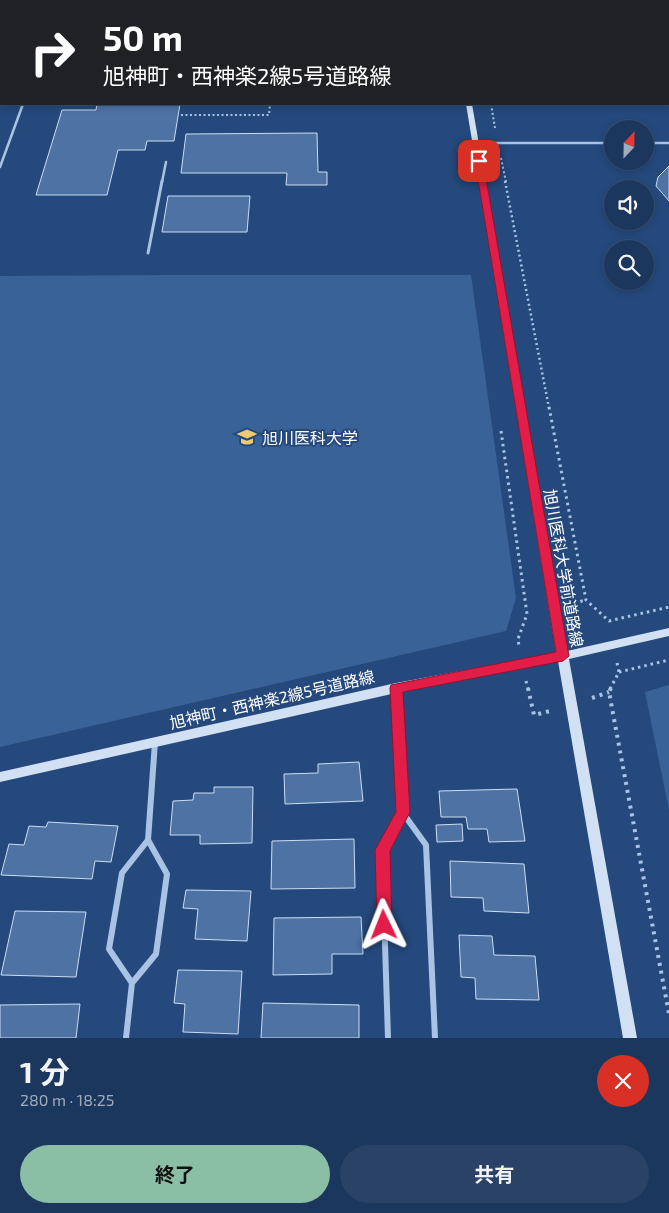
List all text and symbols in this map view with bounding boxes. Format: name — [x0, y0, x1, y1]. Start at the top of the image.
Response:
text: 50 m — [103, 16, 183, 58]
icon: right — [20, 20, 85, 85]
text: 旭神町・西神楽2線5号道路線 — [103, 62, 391, 88]
north arrow — [604, 120, 654, 170]
map controls — [604, 120, 654, 290]
pin — [458, 140, 500, 182]
icon: arrive — [465, 147, 493, 175]
button: sound — [604, 180, 654, 230]
button: search — [604, 240, 654, 290]
school or university icon: 旭川医科大学 — [236, 426, 258, 448]
place label: 旭川医科大学 — [262, 428, 358, 447]
street label: 旭川医科大学前道路線 — [541, 488, 587, 648]
street label: 旭神町・西神楽2線5号道路線 — [168, 666, 376, 732]
position arrow — [357, 898, 409, 950]
text: 1 分 — [20, 1053, 69, 1089]
button: close — [597, 1055, 649, 1107]
text: 280 m · 18:25 — [20, 1090, 114, 1109]
button: 終了 — [20, 1145, 330, 1203]
button: 共有 — [340, 1145, 649, 1203]

